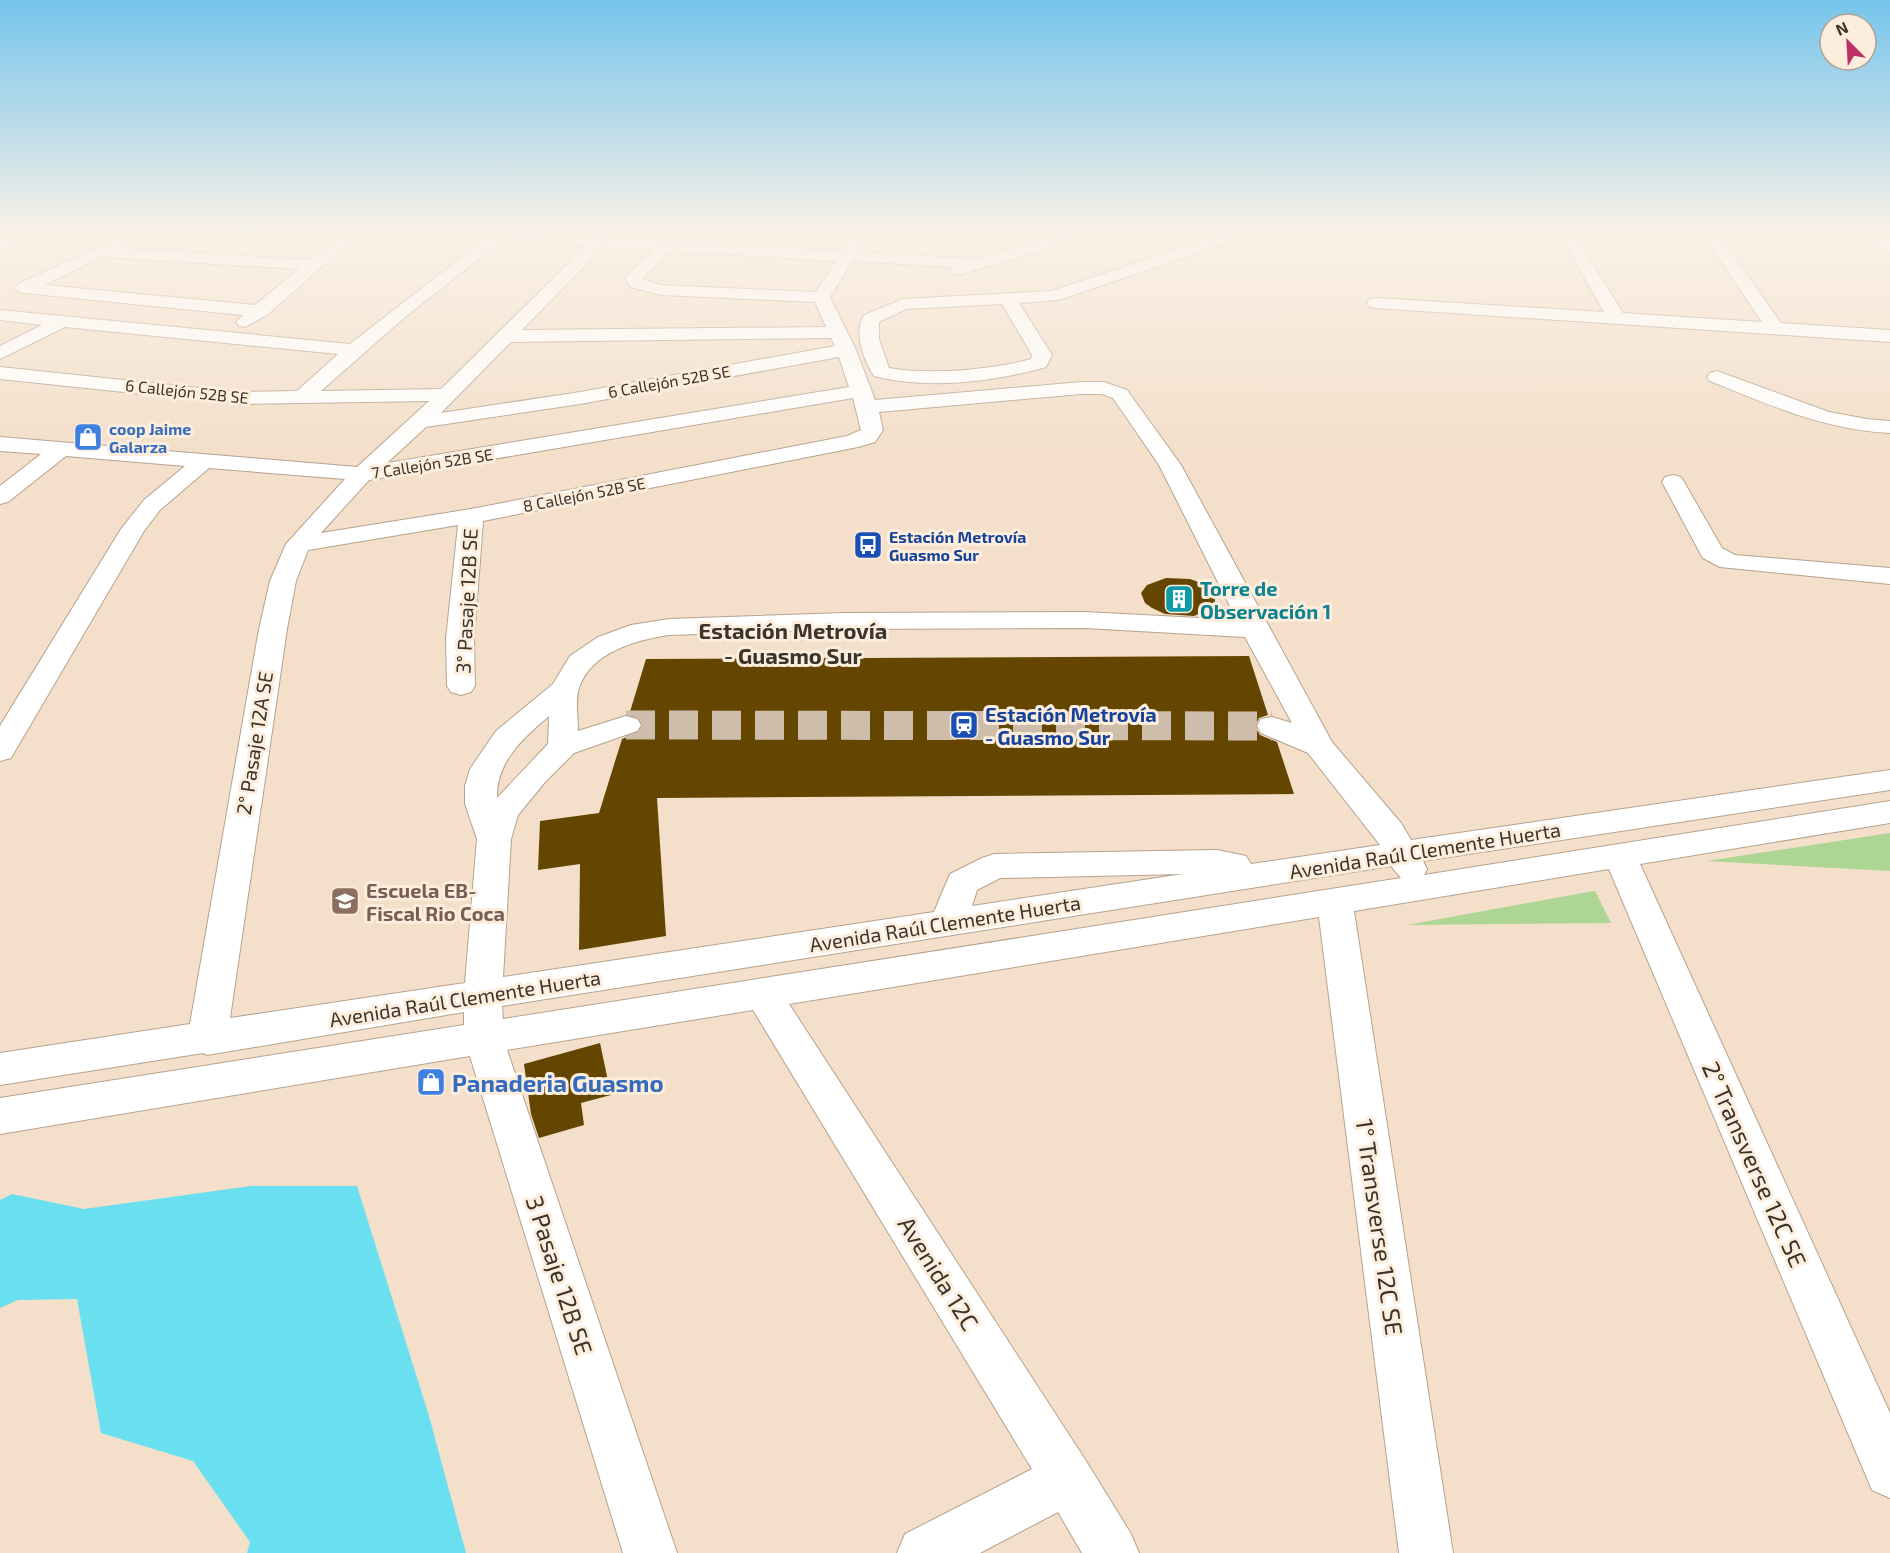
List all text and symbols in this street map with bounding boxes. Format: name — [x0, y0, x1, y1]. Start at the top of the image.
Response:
north arrow — [1818, 12, 1878, 72]
text: N — [1833, 17, 1851, 39]
street label: 6 Callejón 52B SE — [606, 361, 732, 402]
street label: 6 Callejón 52B SE — [124, 375, 250, 408]
place label: coop Jaime Galarza — [109, 419, 191, 456]
shop icon: coop Jaime Galarza — [72, 421, 104, 453]
street label: 7 Callejón 52B SE — [370, 444, 494, 483]
street label: 8 Callejón 52B SE — [521, 473, 647, 516]
place label: Estación Metrovía Guasmo Sur — [889, 527, 1026, 564]
street label: 3° Pasaje 12B SE — [450, 528, 482, 674]
bus stop icon: Estación Metrovía Guasmo Sur — [852, 529, 884, 561]
place label: Torre de Observación 1 — [1200, 576, 1331, 623]
building icon: Torre de Observación 1 — [1163, 583, 1195, 615]
district label: Estación Metrovía - Guasmo Sur — [699, 617, 887, 668]
street label: 2° Pasaje 12A SE — [231, 669, 277, 817]
place label: Estación Metrovía - Guasmo Sur — [985, 702, 1157, 749]
station icon: Estación Metrovía - Guasmo Sur — [948, 709, 980, 741]
street label: Avenida Raúl Clemente Huerta — [1288, 817, 1562, 883]
place label: Escuela EB- Fiscal Rio Coca — [366, 878, 505, 925]
school or university icon: Escuela EB- Fiscal Rio Coca — [329, 885, 361, 917]
street label: Avenida Raúl Clemente Huerta — [808, 890, 1082, 956]
street label: Avenida Raúl Clemente Huerta — [328, 965, 602, 1031]
street label: 2° Transverse 12C SE — [1697, 1057, 1813, 1271]
shop icon: Panaderia Guasmo — [415, 1066, 447, 1098]
place label: Panaderia Guasmo — [452, 1068, 664, 1097]
street label: 1° Transverse 12C SE — [1350, 1117, 1410, 1337]
street label: 3 Pasaje 12B SE — [521, 1192, 599, 1358]
street label: Avenida 12C — [893, 1211, 985, 1335]

